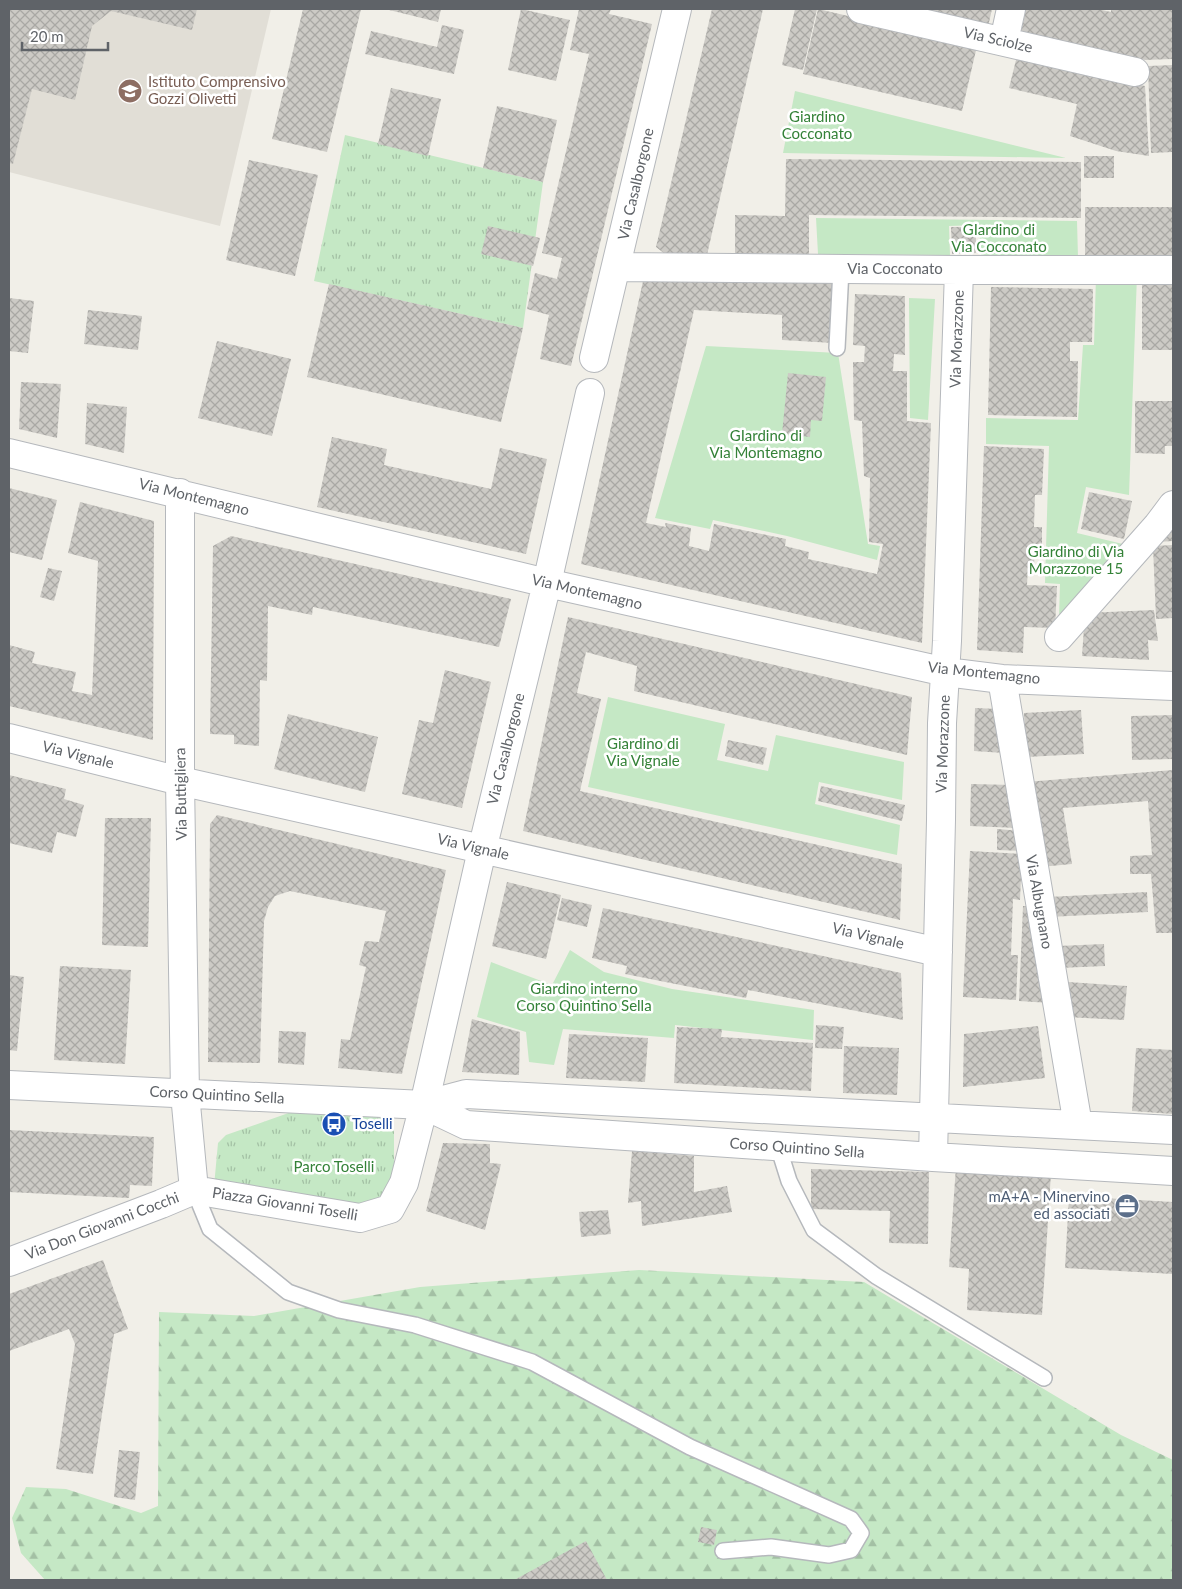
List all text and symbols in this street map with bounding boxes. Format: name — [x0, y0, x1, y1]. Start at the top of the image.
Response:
scale bar — [22, 20, 109, 52]
street label: Via Sciolze — [962, 22, 1035, 56]
text: 20 m — [30, 27, 64, 45]
place label: Istituto Comprensivo Gozzi Olivetti — [148, 72, 286, 107]
school or university icon: Istituto Comprensivo Gozzi Olivetti — [117, 78, 143, 104]
park label: Giardino Cocconato — [782, 107, 852, 142]
street label: Via Casalborgone — [613, 126, 657, 242]
park label: GIardino di Via Cocconato — [951, 220, 1047, 255]
street label: Via Cocconato — [847, 259, 943, 277]
street label: Via Morazzone — [945, 289, 967, 388]
park label: GIardino di Via Montemagno — [709, 426, 823, 461]
street label: Via Montemagno — [137, 474, 251, 518]
park label: Giardino di Via Morazzone 15 — [1028, 542, 1124, 577]
street label: Via Montemagno — [530, 570, 644, 613]
street label: Via Montemagno — [927, 657, 1041, 687]
street label: Via Casalborgone — [482, 691, 528, 807]
street label: Via Morazzone — [931, 694, 953, 793]
park label: Giardino di Via Vignale — [606, 734, 680, 769]
street label: Via Vignale — [40, 736, 116, 772]
street label: Via Buttigliera — [170, 748, 190, 840]
street label: Via Vignale — [435, 829, 511, 863]
street label: Via Albugnano — [1023, 853, 1057, 950]
street label: Via Vignale — [830, 918, 906, 952]
park label: Giardino interno Corso Quintino Sella — [516, 979, 652, 1014]
street label: Corso Quintino Sella — [149, 1081, 285, 1107]
bus stop icon: Toselli — [321, 1111, 347, 1137]
place label: Toselli — [352, 1114, 393, 1132]
street label: Corso Quintino Sella — [729, 1133, 865, 1161]
park label: Parco Toselli — [294, 1157, 374, 1175]
street label: Piazza Giovanni Toselli — [211, 1183, 359, 1223]
street label: Via Don Giovanni Cocchi — [22, 1187, 181, 1263]
place label: mA+A - Minervino ed associati — [989, 1187, 1110, 1222]
office icon: mA+A - Minervino ed associati — [1114, 1193, 1140, 1219]

